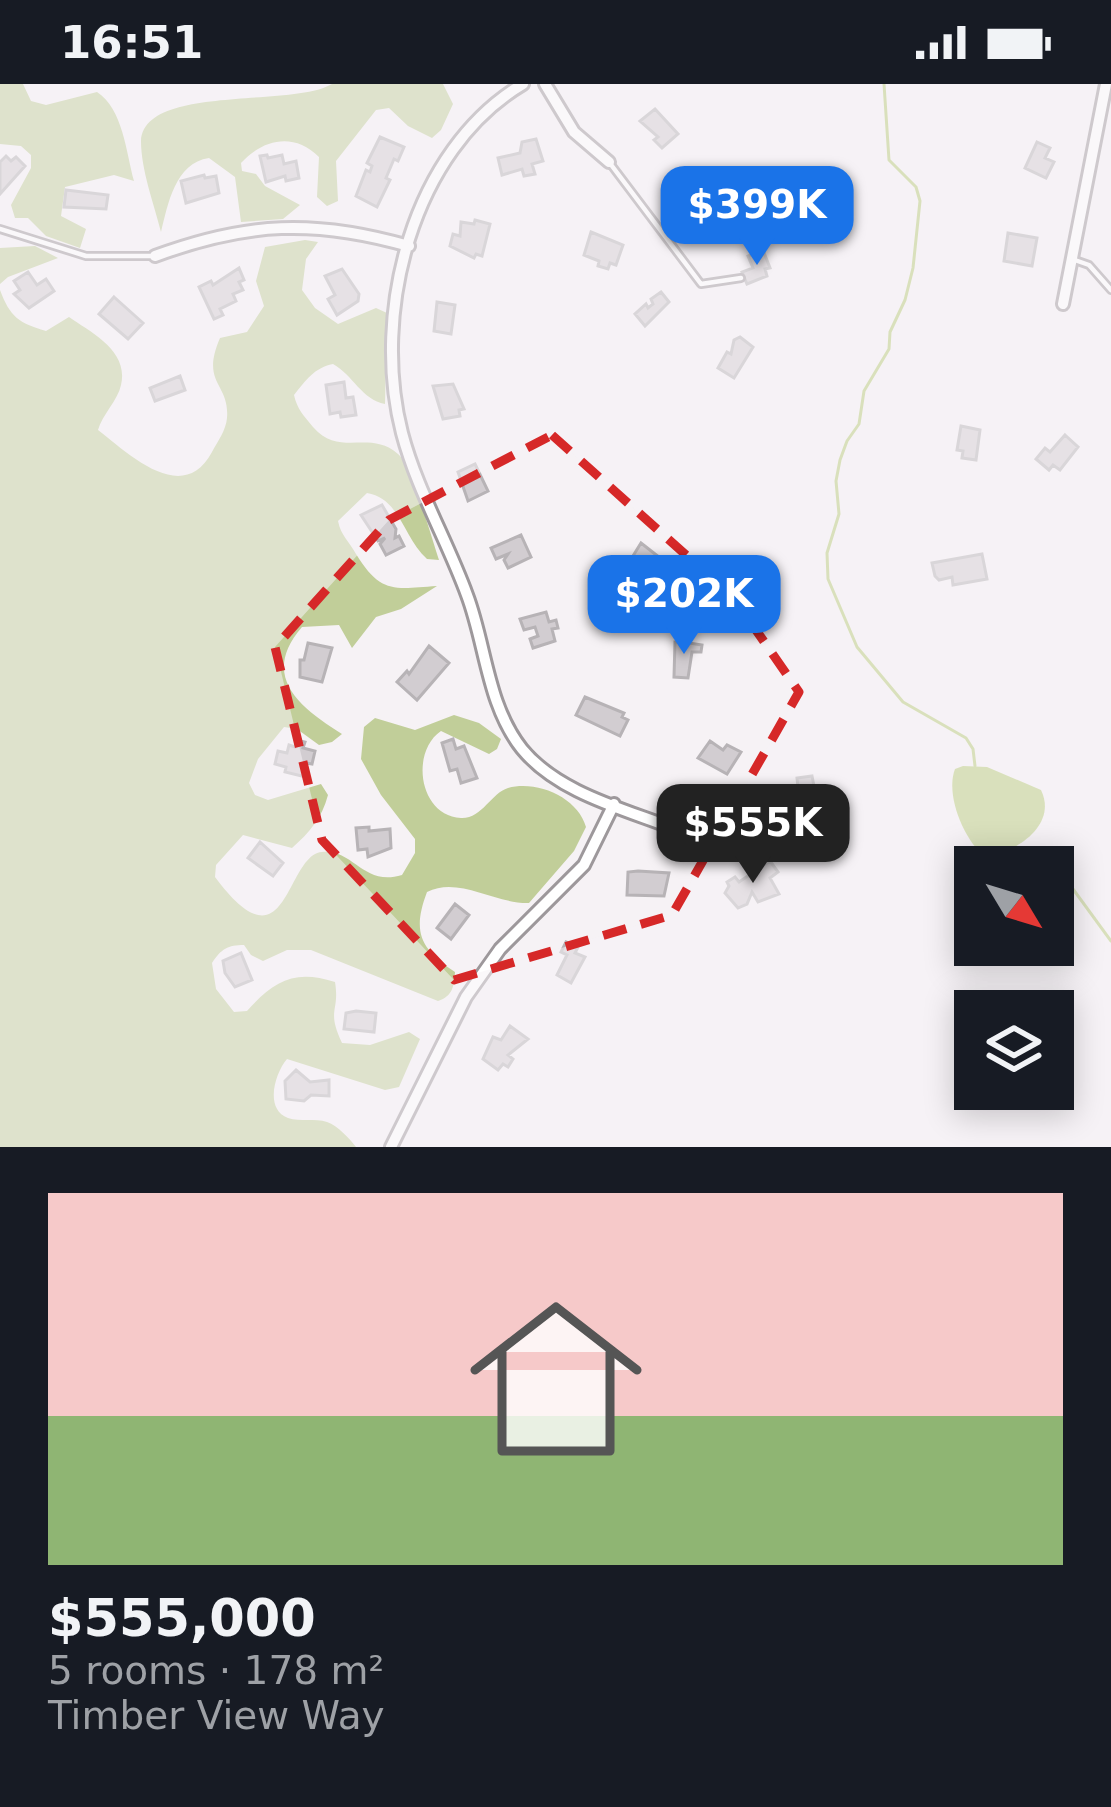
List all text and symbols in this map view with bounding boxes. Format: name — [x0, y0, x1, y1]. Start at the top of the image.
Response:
text: 16:51 — [60, 16, 203, 69]
pin: $399K — [673, 166, 841, 268]
text: $399K — [688, 182, 826, 227]
pin: $202K — [600, 555, 768, 657]
text: $202K — [615, 571, 753, 616]
pin: $555K — [669, 784, 837, 886]
text: $555K — [684, 800, 822, 845]
north arrow — [954, 846, 1074, 966]
map controls — [954, 846, 1074, 1110]
button: layers — [954, 990, 1074, 1110]
icon: home — [448, 1271, 664, 1487]
text: $555,000 — [48, 1589, 316, 1648]
text: 5 rooms · 178 m² — [48, 1648, 384, 1693]
text: Timber View Way — [48, 1693, 385, 1738]

